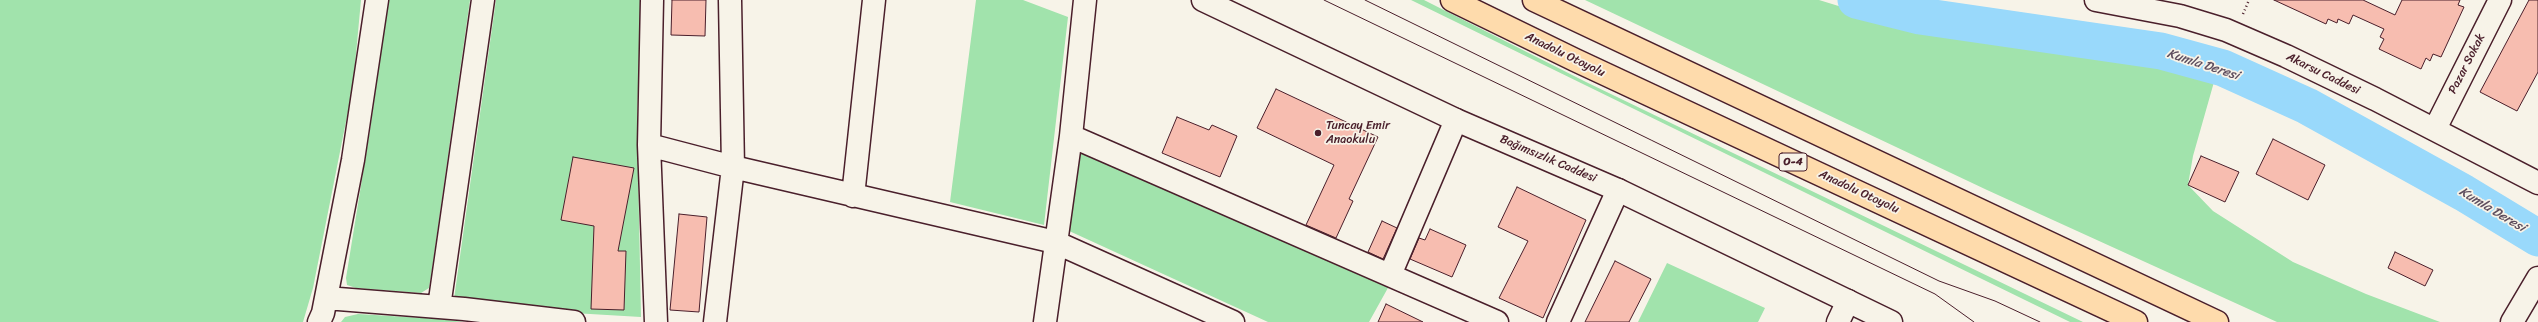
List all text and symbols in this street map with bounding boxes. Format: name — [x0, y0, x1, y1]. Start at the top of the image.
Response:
street label: Anadolu Otoyolu — [1523, 29, 1607, 81]
street label: Pazar Sokak — [2446, 32, 2488, 96]
water label: Kumla Deresi — [2165, 46, 2241, 84]
street label: Akarsu Caddesi — [2284, 50, 2362, 98]
place label: Tuncay Emir Anaokulu — [1326, 119, 1390, 147]
marker: Tuncay Emir Anaokulu — [1313, 128, 1323, 138]
street label: Bağımsızlık Caddesi — [1498, 132, 1598, 186]
road number: O-4 — [1779, 153, 1807, 171]
street label: Anadolu Otoyolu — [1817, 167, 1901, 217]
water label: Kumla Deresi — [2456, 184, 2528, 236]

